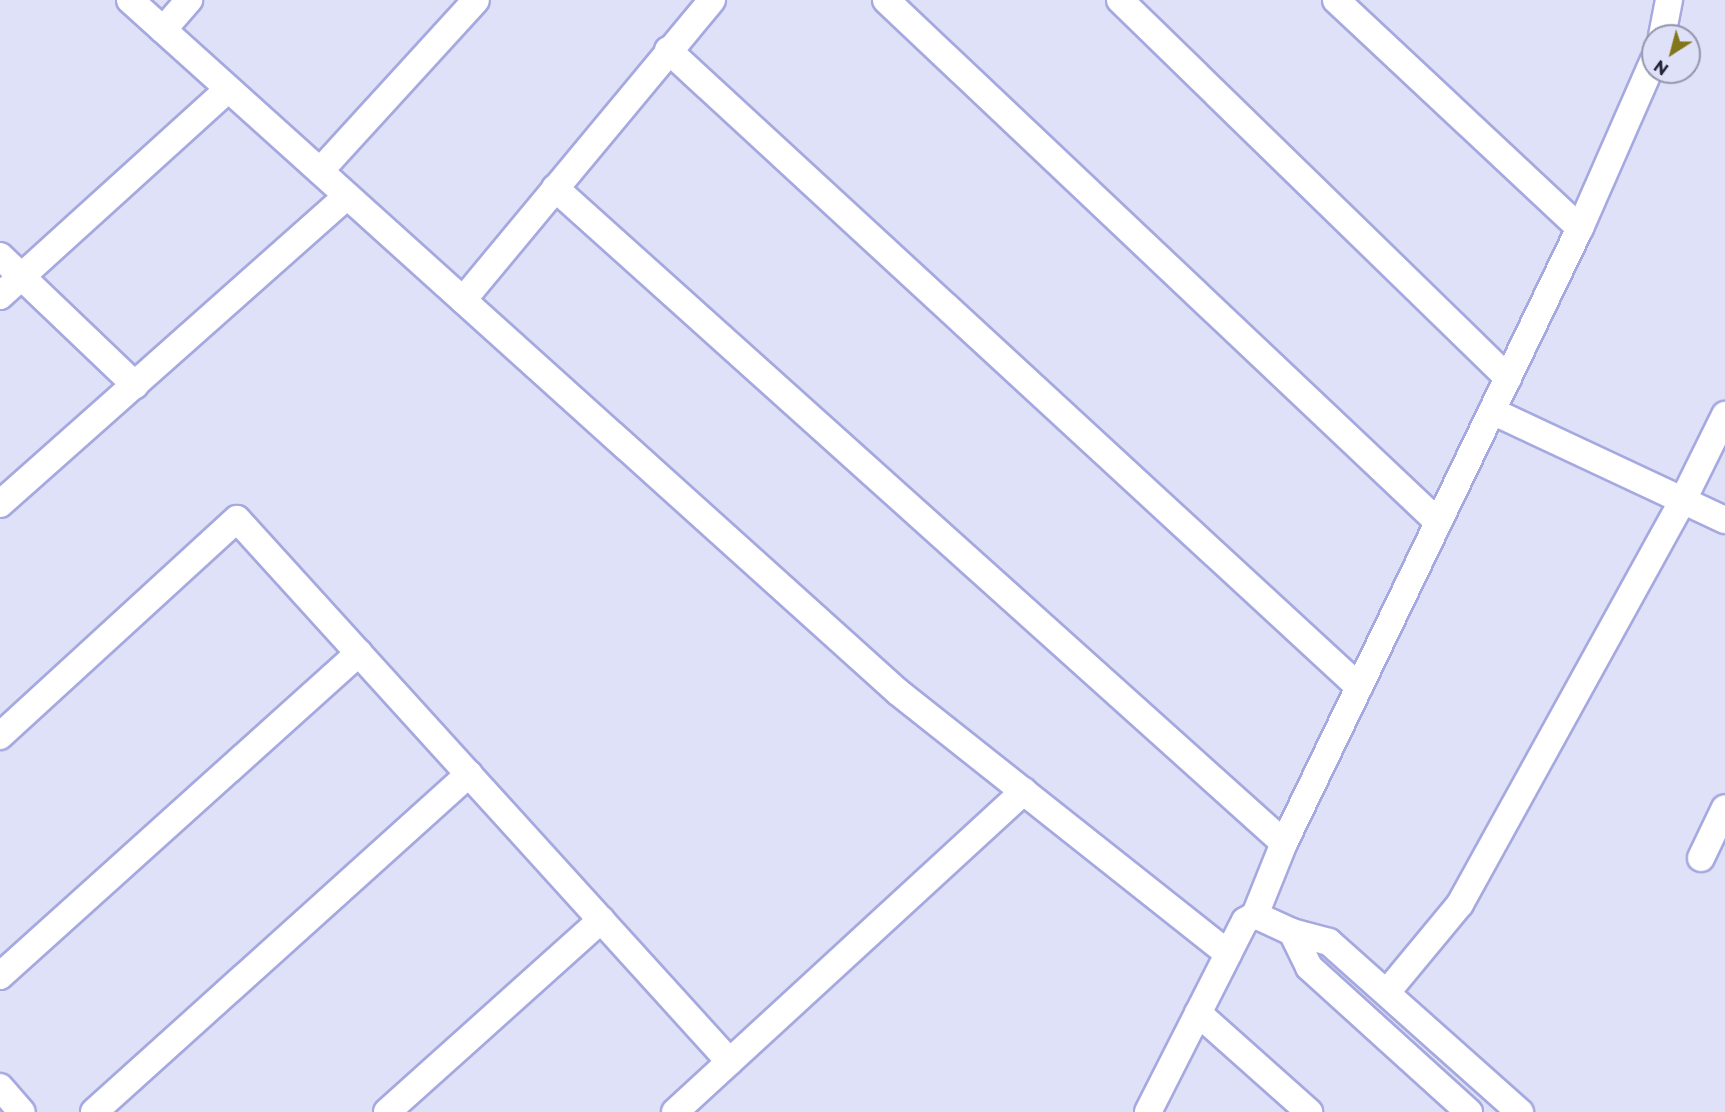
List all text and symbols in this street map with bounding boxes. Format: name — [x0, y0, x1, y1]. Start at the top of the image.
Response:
north arrow — [1641, 24, 1701, 84]
text: N — [1650, 56, 1672, 79]

